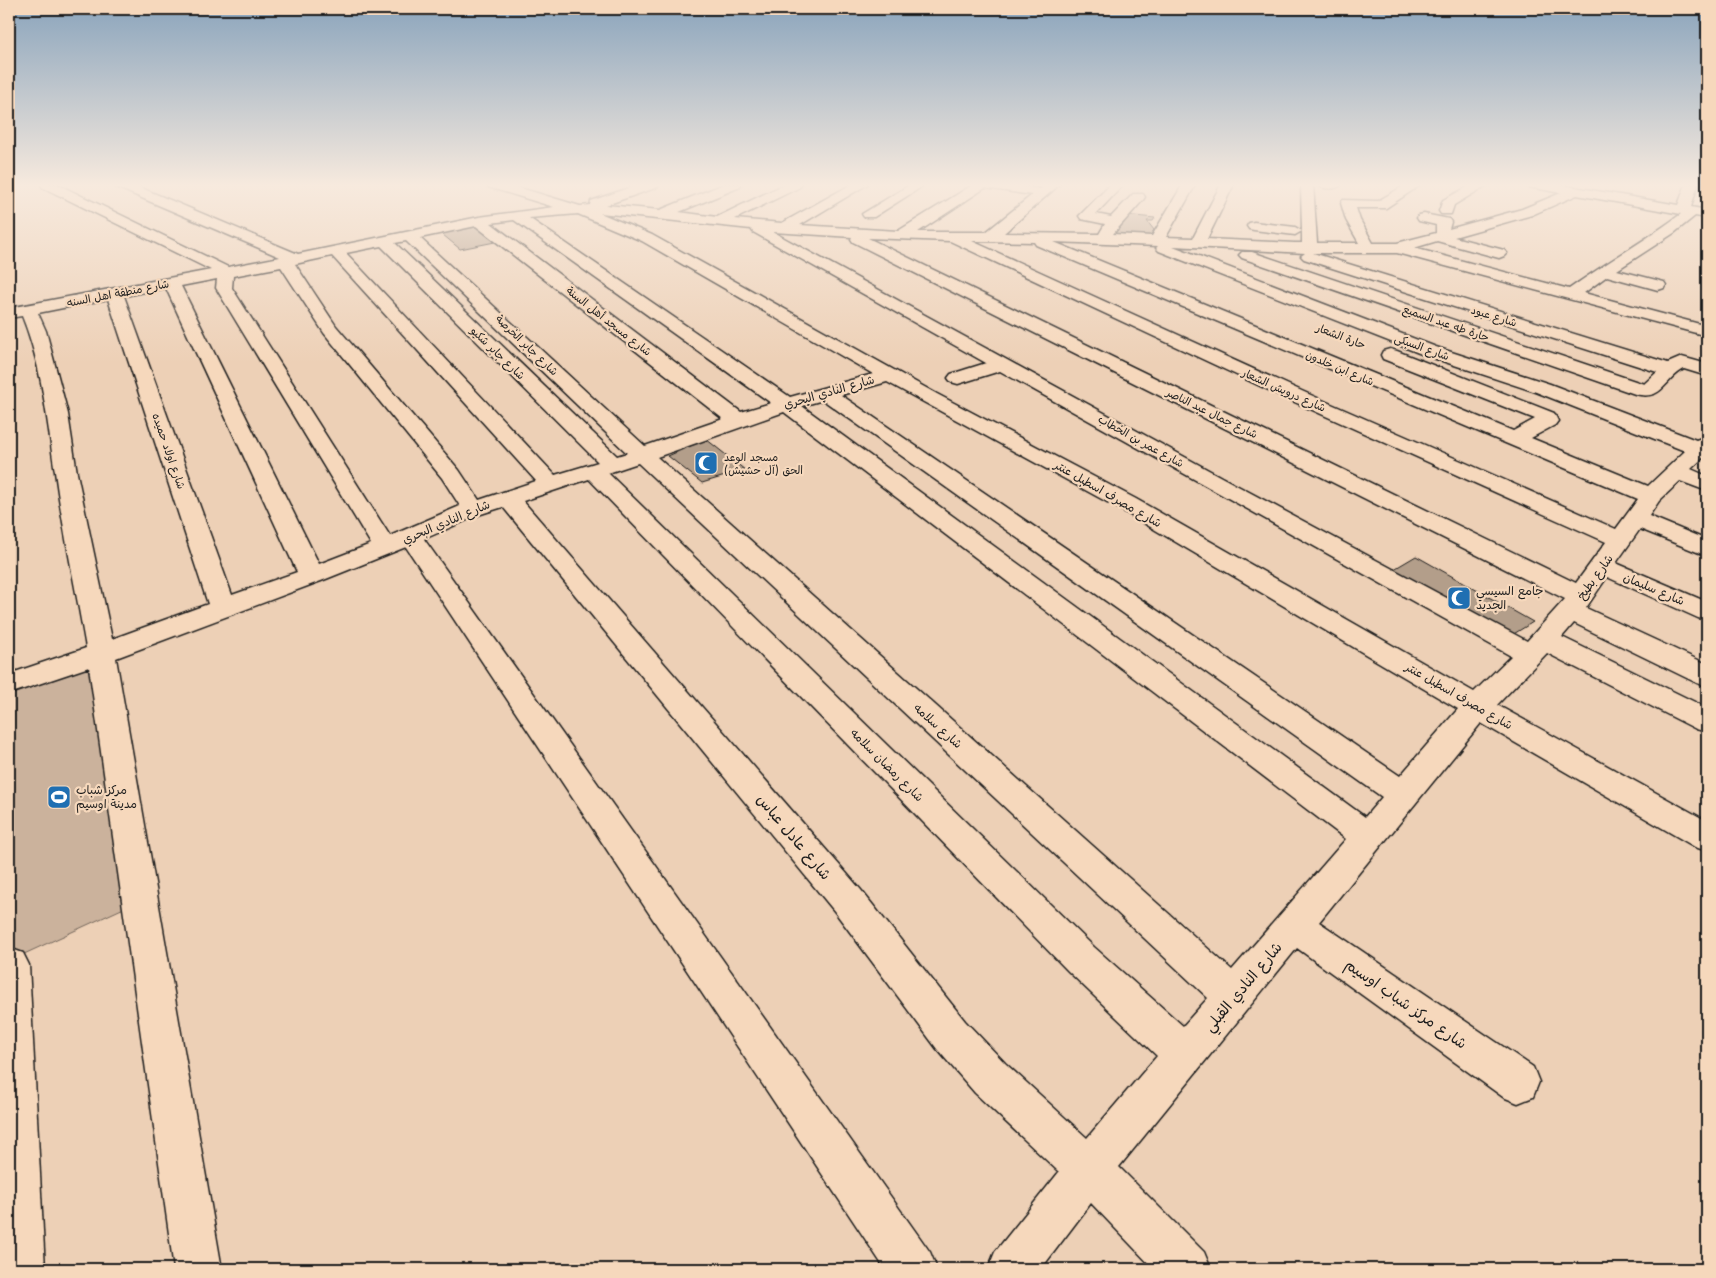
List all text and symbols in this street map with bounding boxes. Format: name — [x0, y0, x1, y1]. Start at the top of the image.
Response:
street label: شارع منطقة اهل السنه — [65, 274, 171, 312]
street label: شارع مسجد أهل السنة — [562, 282, 656, 360]
street label: حارة طه عبد السميع — [1400, 300, 1492, 346]
street label: شارع عبود — [1469, 301, 1519, 331]
street label: شارع جابر الخرصة — [491, 310, 563, 380]
street label: حارة الشعار — [1313, 318, 1368, 353]
street label: شارع جابر شكيو — [466, 322, 529, 384]
street label: شارع السبكى — [1392, 329, 1452, 365]
street label: شارع ابن خلدون — [1303, 345, 1377, 391]
street label: شارع درويش الشعار — [1238, 363, 1329, 417]
street label: شارع النادي البحري — [781, 369, 877, 414]
street label: شارع جمال عبد الناصر — [1162, 383, 1261, 443]
street label: شارع اولاد حميده — [148, 410, 190, 492]
street label: شارع عمر بن الخطاب — [1095, 410, 1187, 472]
place label: مسجد الوعد الحق (آل حشيش) — [724, 448, 803, 478]
mosque icon: مسجد الوعد الحق (آل حشيش) — [693, 450, 719, 476]
street label: شارع مصرف اسطبل عنتر — [1050, 455, 1165, 532]
street label: شارع النادي البحري — [399, 494, 493, 549]
street label: شارع بطيخ — [1572, 550, 1618, 603]
street label: شارع سليمان — [1621, 567, 1688, 610]
place label: جامع السيسي الجديد — [1476, 581, 1543, 613]
mosque icon: جامع السيسي الجديد — [1446, 585, 1472, 611]
street label: شارع مصرف اسطبل عنتر — [1401, 657, 1516, 734]
street label: شارع سلامه — [910, 698, 967, 753]
street label: شارع رمضان سلامه — [846, 724, 928, 806]
place label: مركز شباب مدينة اوسيم — [76, 780, 137, 813]
sports icon: مركز شباب مدينة اوسيم — [46, 784, 72, 810]
street label: شارع عادل عباس — [752, 788, 838, 884]
street label: شارع النادي القبلي — [1197, 936, 1289, 1038]
street label: شارع مركز شباب اوسيم — [1340, 952, 1473, 1055]

